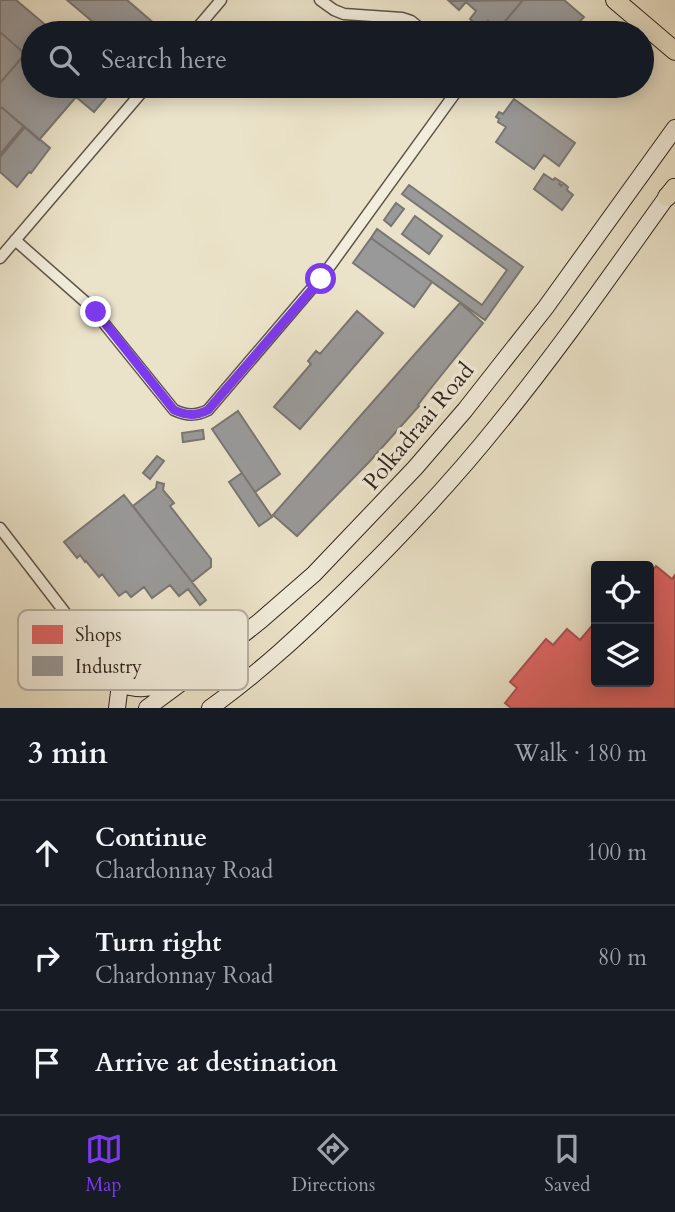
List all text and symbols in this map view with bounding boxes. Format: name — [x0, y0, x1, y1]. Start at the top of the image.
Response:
search box — [21, 21, 654, 98]
icon: search — [45, 41, 83, 79]
text: Search here — [101, 42, 227, 77]
route start — [305, 263, 336, 294]
route end — [80, 296, 111, 327]
street label: Polkadraai Road — [356, 355, 481, 497]
map controls — [591, 561, 654, 687]
button: locate — [591, 561, 654, 624]
legend — [18, 610, 248, 690]
text: Shops — [75, 622, 122, 648]
button: layers — [591, 624, 654, 687]
text: Industry — [75, 654, 142, 680]
text: 3 min — [28, 733, 108, 774]
text: Walk · 180 m — [514, 738, 647, 769]
text: Continue — [95, 820, 207, 855]
icon: ahead — [28, 834, 66, 872]
text: 100 m — [586, 837, 647, 868]
text: Chardonnay Road — [95, 855, 273, 886]
text: Turn right — [95, 925, 222, 960]
icon: right — [28, 939, 66, 977]
text: 80 m — [598, 942, 647, 973]
text: Chardonnay Road — [95, 960, 273, 991]
icon: arrive — [28, 1044, 66, 1082]
text: Arrive at destination — [95, 1045, 338, 1080]
tab: Map — [85, 1130, 123, 1198]
tab: Directions — [292, 1130, 375, 1198]
tab: Saved — [544, 1130, 590, 1198]

